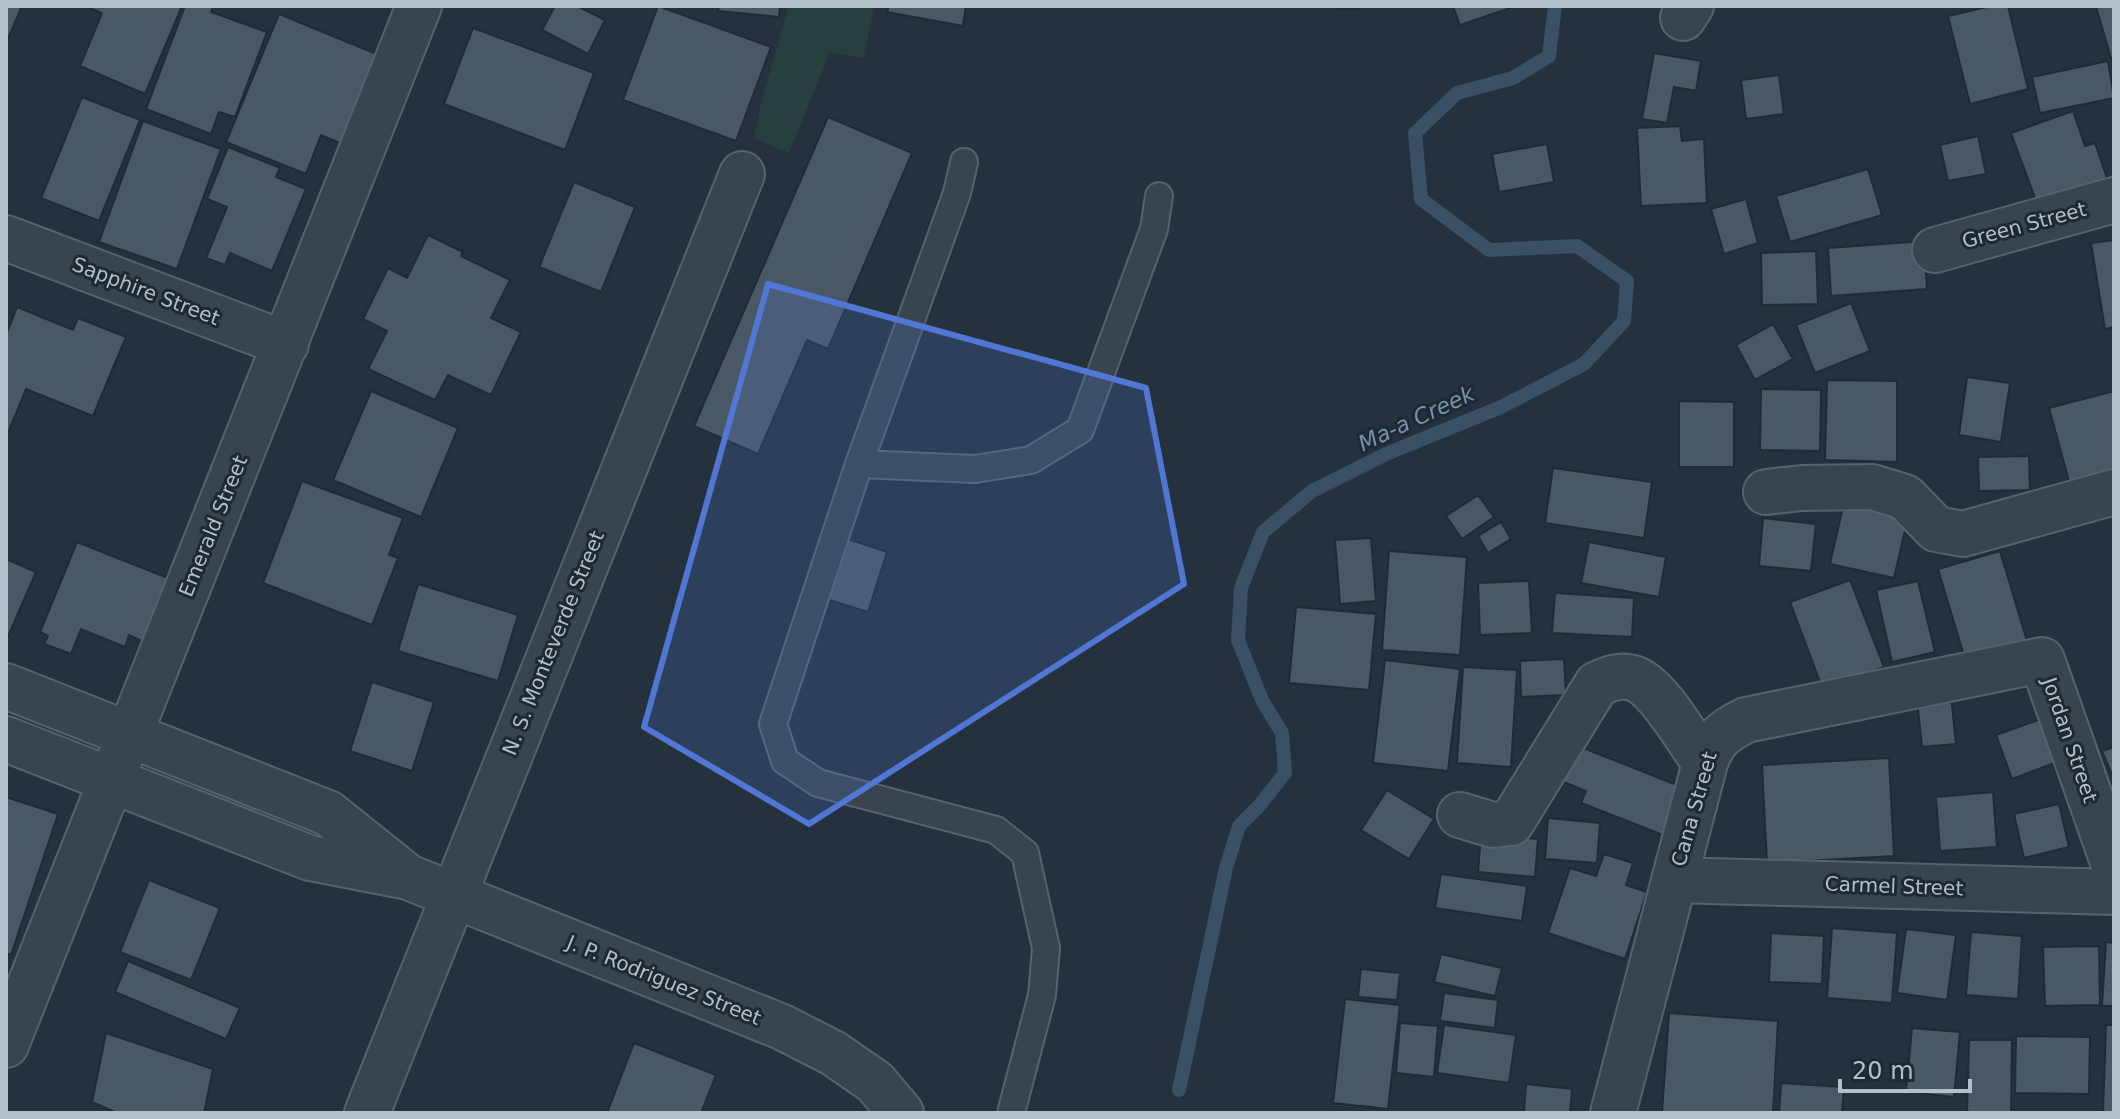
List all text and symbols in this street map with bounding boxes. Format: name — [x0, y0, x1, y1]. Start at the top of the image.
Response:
street label: Green Street — [1959, 197, 2089, 253]
street label: Sapphire Street — [69, 252, 223, 330]
water label: Ma-a Creek — [1354, 380, 1479, 456]
street label: Emerald Street — [174, 452, 252, 600]
street label: N. S. Monteverde Street — [497, 527, 609, 759]
street label: Jordan Street — [2037, 672, 2103, 806]
street label: Cana Street — [1666, 749, 1722, 869]
street label: Carmel Street — [1824, 872, 1964, 900]
street label: J. P. Rodriguez Street — [562, 929, 765, 1030]
scale bar — [1840, 1043, 1970, 1093]
text: 20 m — [1852, 1057, 1914, 1085]

